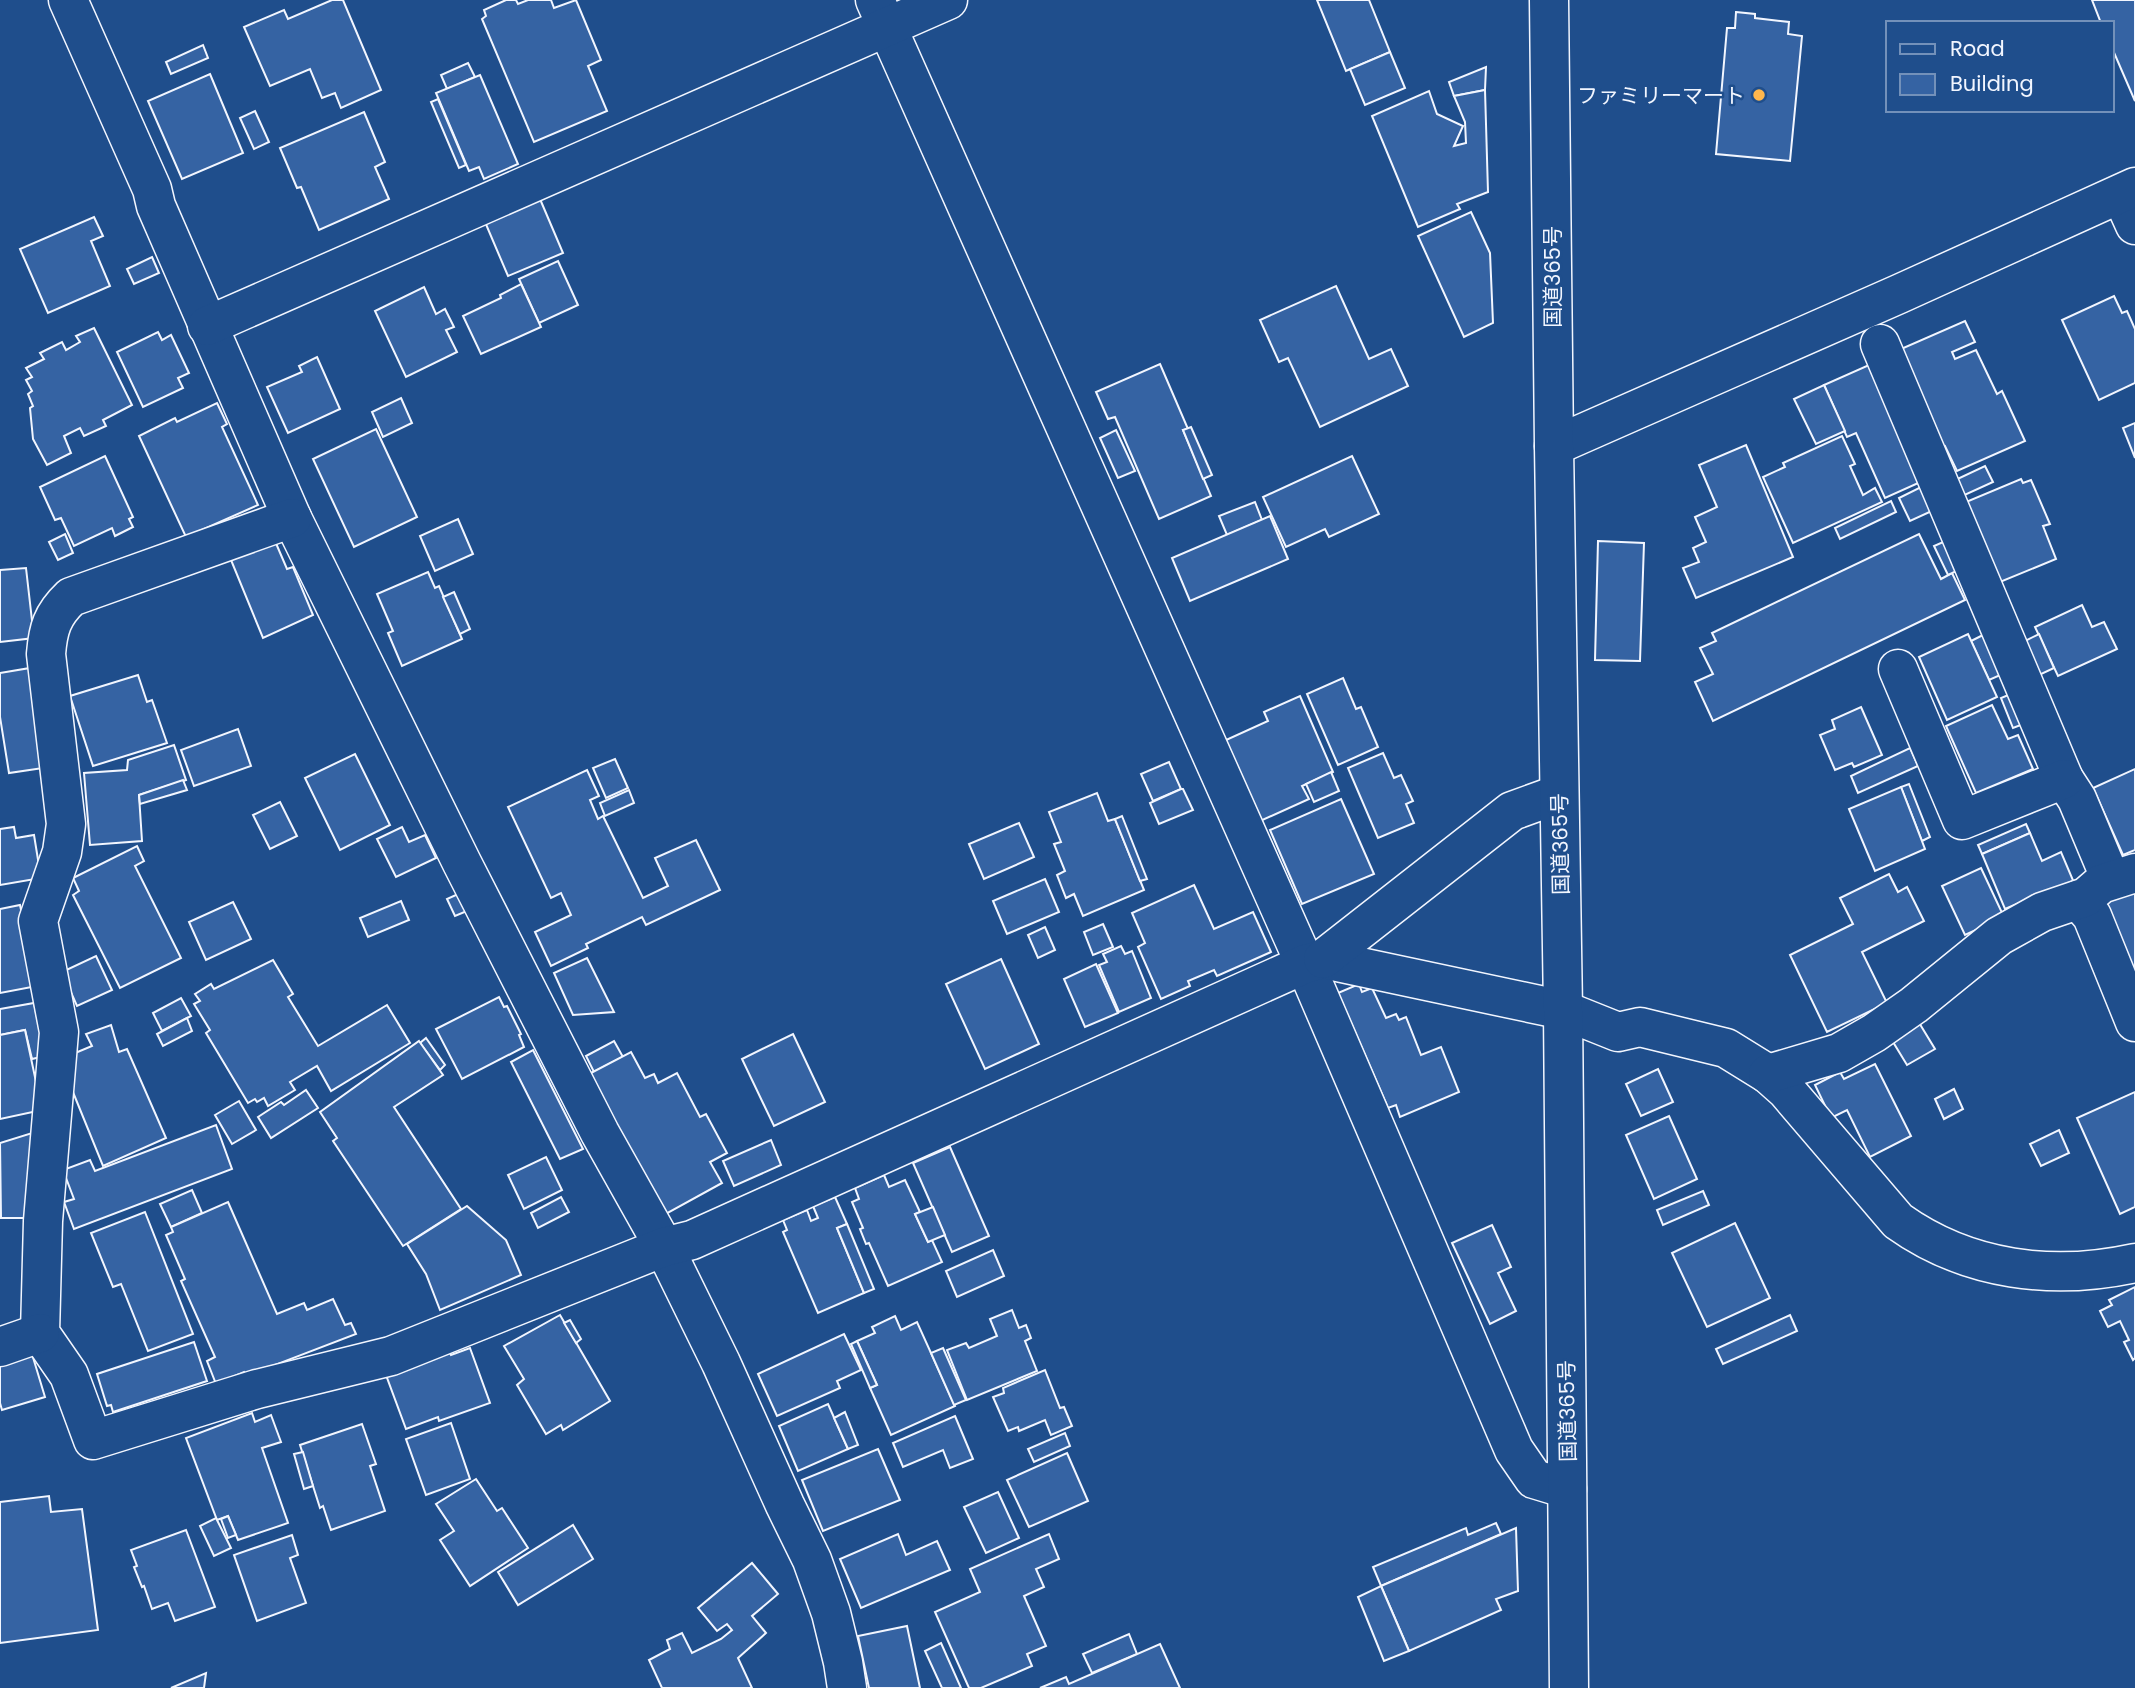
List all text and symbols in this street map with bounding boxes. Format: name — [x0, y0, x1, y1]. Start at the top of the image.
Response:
legend — [1886, 21, 2114, 112]
text: Road — [1950, 34, 2005, 63]
text: Building — [1950, 69, 2034, 98]
place label: ファミリーマート — [1577, 81, 1745, 110]
marker: ファミリーマート — [1751, 87, 1767, 103]
street label: 国道365号 — [1538, 226, 1567, 328]
street label: 国道365号 — [1545, 793, 1575, 895]
street label: 国道365号 — [1552, 1360, 1582, 1462]

